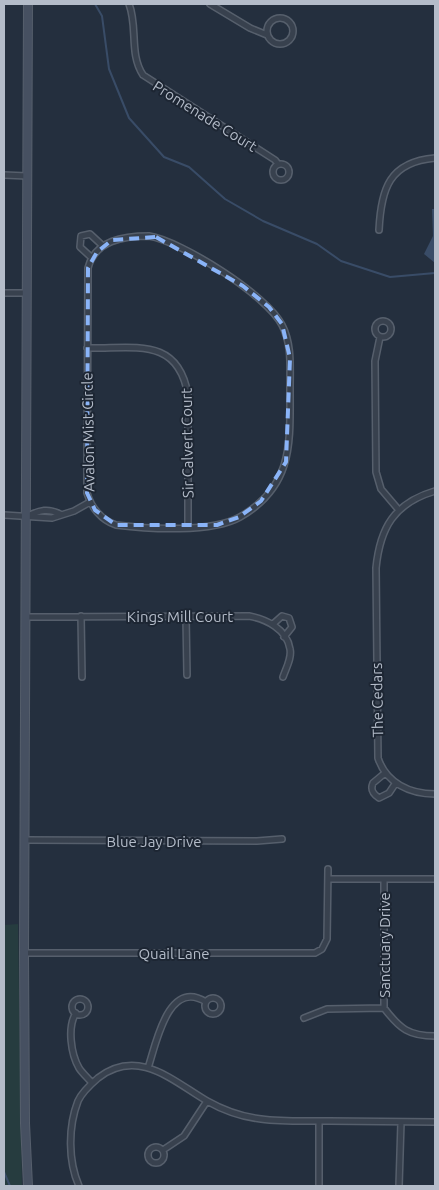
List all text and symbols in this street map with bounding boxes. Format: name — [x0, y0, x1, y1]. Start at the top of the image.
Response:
street label: Promenade Court — [150, 77, 260, 155]
street label: Avalon Mist Circle — [78, 372, 98, 492]
street label: Sir Calvert Court — [178, 388, 196, 498]
street label: Kings Mill Court — [127, 608, 233, 625]
street label: The Cedars — [368, 662, 386, 738]
street label: Blue Jay Drive — [107, 833, 201, 850]
street label: Sanctuary Drive — [376, 892, 393, 998]
street label: Quail Lane — [138, 945, 210, 962]

